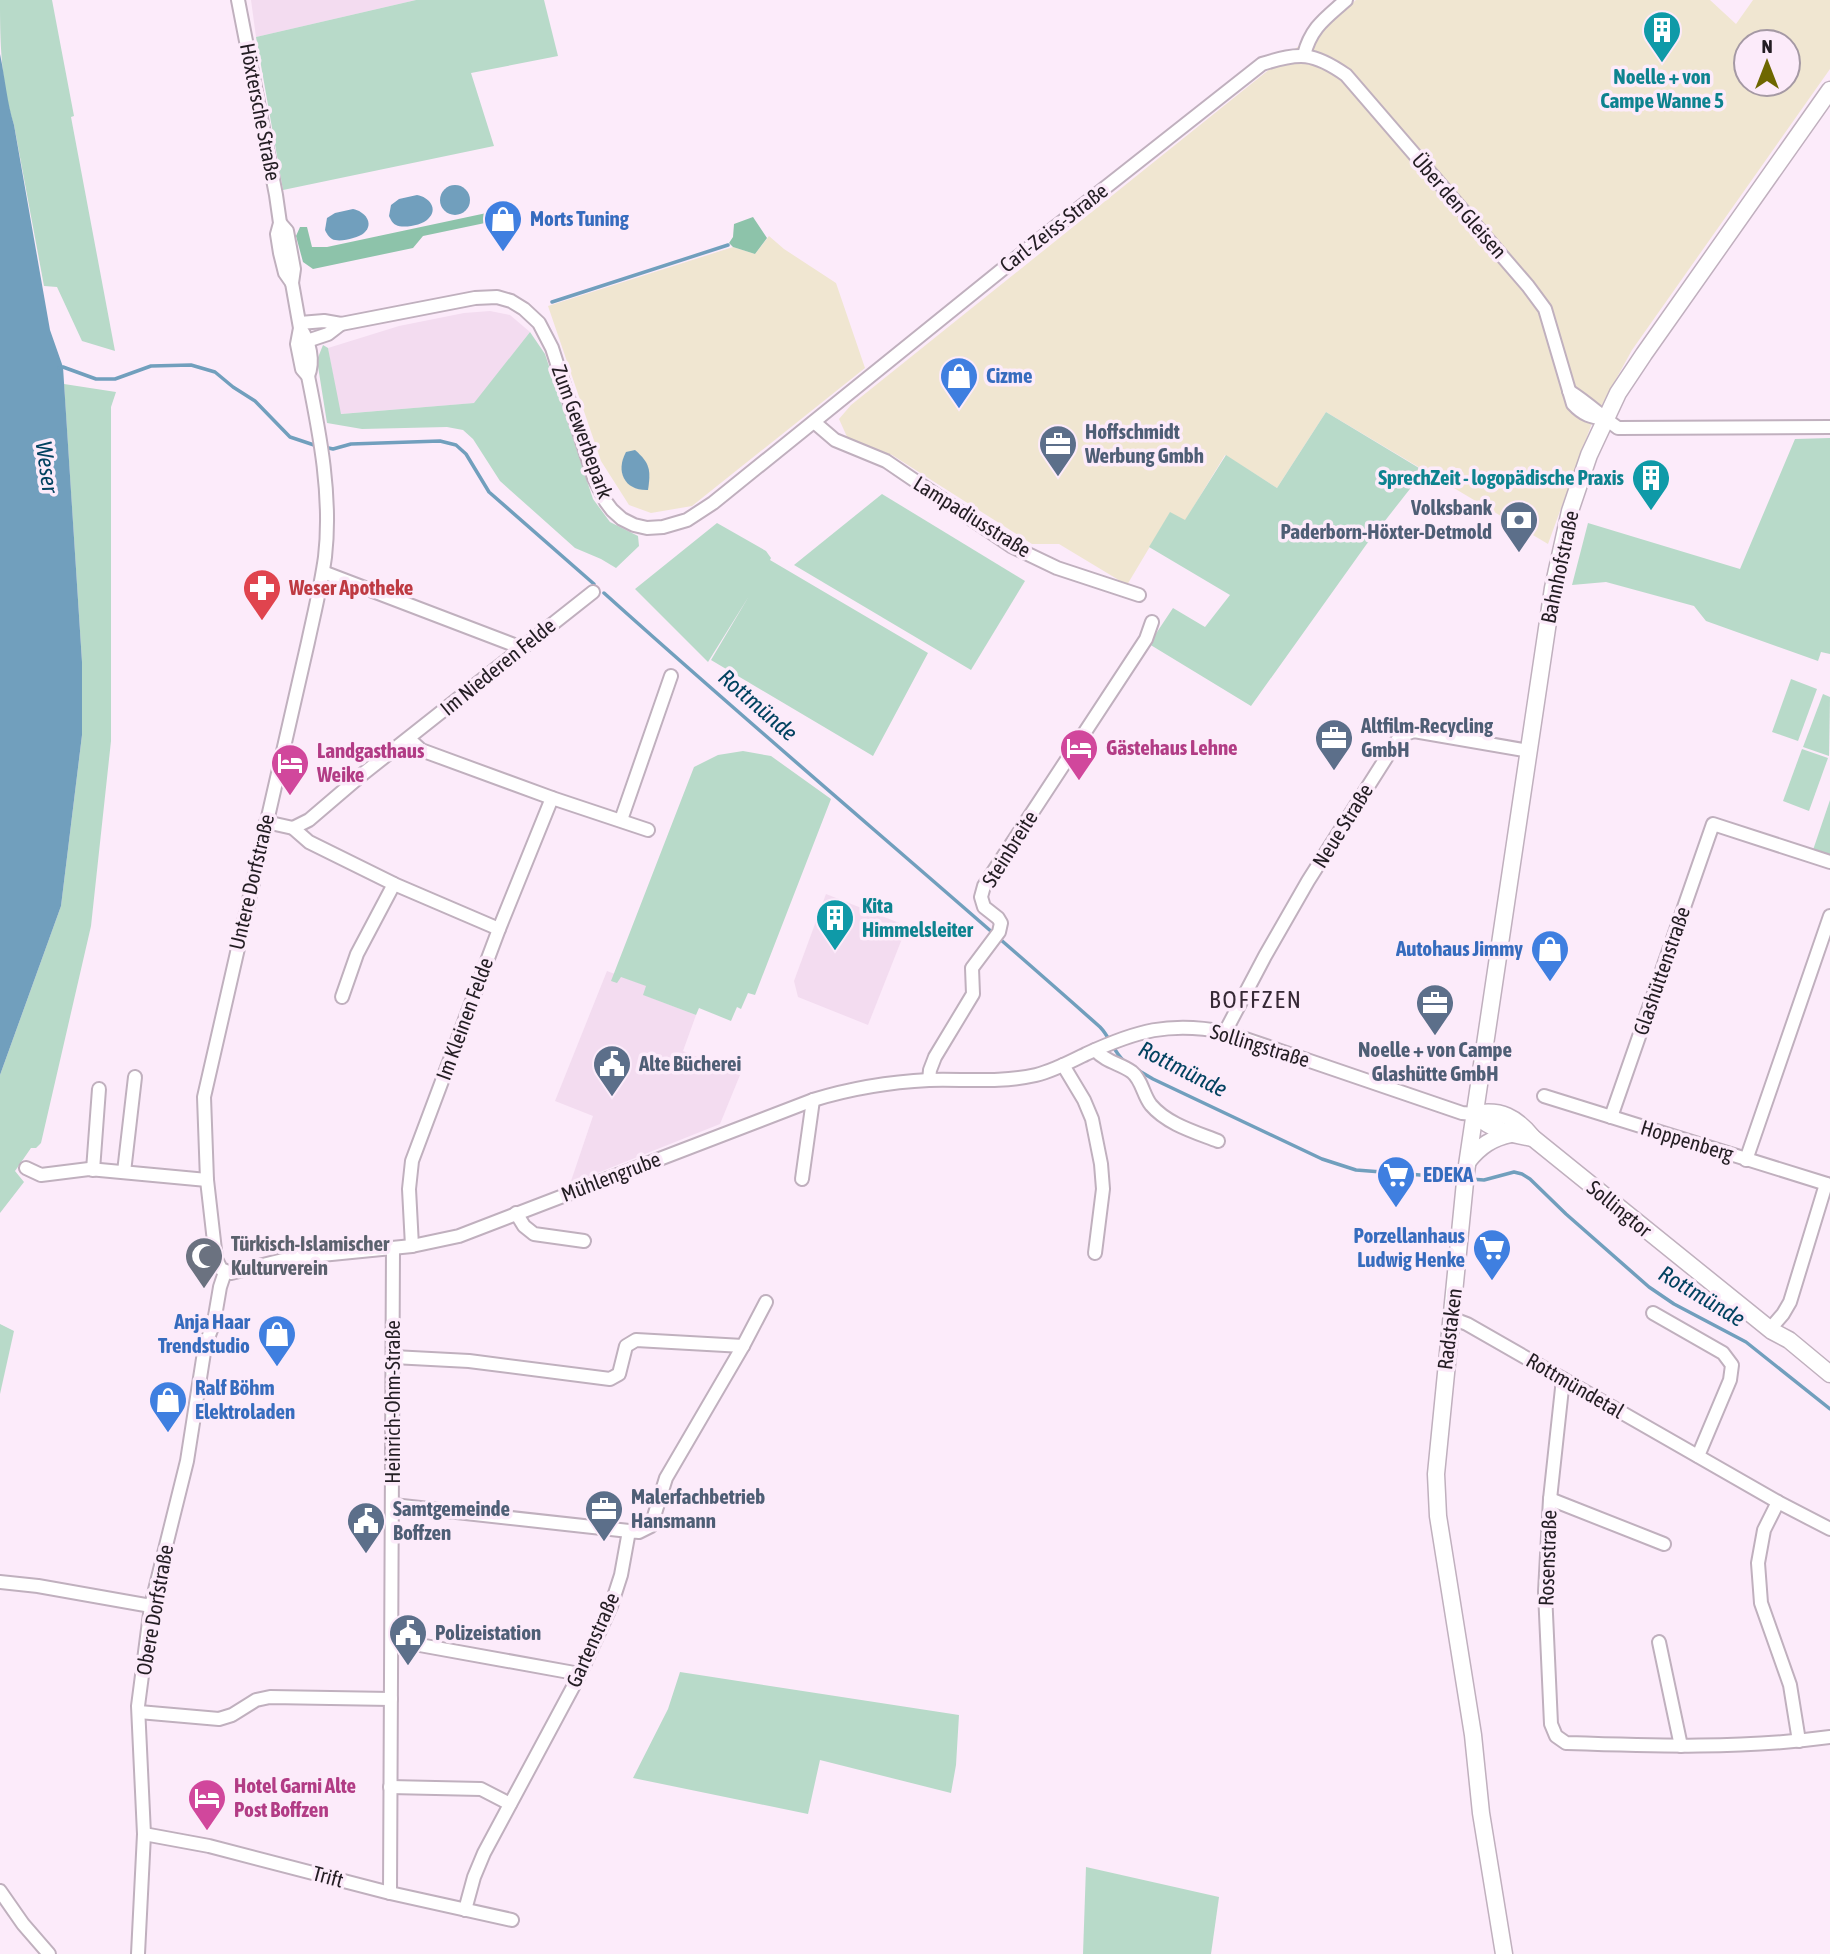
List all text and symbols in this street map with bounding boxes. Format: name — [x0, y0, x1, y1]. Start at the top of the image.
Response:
building icon: Noelle + von Campe Wanne 5 — [1641, 9, 1683, 64]
north arrow — [1732, 28, 1802, 98]
text: N — [1761, 35, 1773, 57]
street label: Höxtersche Straße — [236, 41, 286, 183]
place label: Noelle + von Campe Wanne 5 — [1600, 64, 1724, 112]
street label: Über den Gleisen — [1408, 148, 1512, 263]
street label: Carl-Zeiss-Straße — [995, 178, 1112, 277]
shop icon: Morts Tuning — [482, 198, 524, 253]
place label: Morts Tuning — [530, 206, 630, 230]
shop icon: Cizme — [938, 355, 980, 410]
street label: Zum Gewerbepark — [548, 361, 618, 502]
place label: Cizme — [986, 363, 1033, 387]
place label: Hoffschmidt Werbung Gmbh — [1084, 419, 1204, 467]
office icon: Hoffschmidt Werbung Gmbh — [1037, 423, 1079, 478]
water label: Weser — [31, 440, 64, 496]
building icon: SprechZeit - logopädische Praxis — [1630, 457, 1672, 512]
place label: SprechZeit - logopädische Praxis — [1378, 465, 1625, 489]
street label: Lampadiusstraße — [910, 471, 1035, 562]
place label: Volksbank Paderborn-Höxter-Detmold — [1280, 495, 1493, 543]
bank icon: Volksbank Paderborn-Höxter-Detmold — [1498, 499, 1540, 554]
street label: Bahnhofstraße — [1535, 508, 1583, 625]
pharmacy icon: Weser Apotheke — [241, 567, 283, 622]
place label: Weser Apotheke — [288, 575, 413, 599]
street label: Im Niederen Felde — [435, 613, 560, 720]
water label: Rottmünde — [713, 664, 803, 746]
place label: Altfilm-Recycling GmbH — [1360, 713, 1494, 761]
office icon: Altfilm-Recycling GmbH — [1313, 717, 1355, 772]
hotel icon: Gästehaus Lehne — [1058, 727, 1100, 782]
place label: Gästehaus Lehne — [1106, 735, 1238, 759]
place label: Landgasthaus Weike — [316, 738, 425, 786]
hotel icon: Landgasthaus Weike — [269, 742, 311, 797]
street label: Neue Straße — [1307, 779, 1377, 872]
street label: Steinbreite — [976, 806, 1042, 891]
street label: Untere Dorfstraße — [224, 812, 278, 952]
place label: Kita Himmelsleiter — [862, 893, 974, 941]
building icon: Kita Himmelsleiter — [814, 897, 856, 952]
street label: Glashüttenstraße — [1628, 903, 1694, 1038]
shop icon: Autohaus Jimmy — [1529, 928, 1571, 983]
place label: Autohaus Jimmy — [1395, 936, 1523, 960]
street label: Im Kleinen Felde — [431, 954, 497, 1083]
office icon: Noelle + von Campe Glashütte GmbH — [1414, 982, 1456, 1037]
district label: BOFFZEN — [1209, 986, 1303, 1013]
street label: Sollingstraße — [1208, 1019, 1313, 1071]
water label: Rottmünde — [1134, 1036, 1232, 1102]
place label: Noelle + von Campe Glashütte GmbH — [1358, 1037, 1512, 1085]
public building icon: Alte Bücherei — [591, 1043, 633, 1098]
place label: Alte Bücherei — [638, 1051, 741, 1075]
street label: Hoppenberg — [1638, 1115, 1737, 1166]
street label: Mühlengrube — [558, 1146, 664, 1206]
supermarket icon: EDEKA — [1375, 1154, 1417, 1209]
place label: EDEKA — [1423, 1162, 1474, 1186]
street label: Sollingtor — [1583, 1175, 1657, 1242]
place label: Porzellanhaus Ludwig Henke — [1353, 1223, 1466, 1271]
supermarket icon: Porzellanhaus Ludwig Henke — [1471, 1227, 1513, 1282]
place label: Türkisch-Islamischer Kulturverein — [231, 1231, 390, 1279]
mosque icon: Türkisch-Islamischer Kulturverein — [183, 1235, 225, 1290]
water label: Rottmünde — [1654, 1260, 1750, 1332]
street label: Radstaken — [1432, 1287, 1466, 1371]
place label: Anja Haar Trendstudio — [158, 1309, 251, 1357]
shop icon: Anja Haar Trendstudio — [256, 1313, 298, 1368]
street label: Heinrich-Ohm-Straße — [380, 1320, 404, 1484]
street label: Rottmündetal — [1522, 1348, 1629, 1423]
place label: Ralf Böhm Elektroladen — [195, 1375, 295, 1423]
shop icon: Ralf Böhm Elektroladen — [147, 1379, 189, 1434]
place label: Malerfachbetrieb Hansmann — [631, 1484, 765, 1532]
office icon: Malerfachbetrieb Hansmann — [583, 1488, 625, 1543]
place label: Samtgemeinde Boffzen — [393, 1496, 510, 1544]
public building icon: Samtgemeinde Boffzen — [345, 1500, 387, 1555]
street label: Rosenstraße — [1533, 1510, 1561, 1606]
street label: Obere Dorfstraße — [131, 1543, 177, 1677]
street label: Gartenstraße — [561, 1589, 624, 1691]
public building icon: Polizeistation — [387, 1612, 429, 1667]
place label: Polizeistation — [435, 1620, 541, 1644]
place label: Hotel Garni Alte Post Boffzen — [234, 1773, 356, 1821]
hotel icon: Hotel Garni Alte Post Boffzen — [186, 1777, 228, 1832]
street label: Trift — [310, 1860, 346, 1892]

